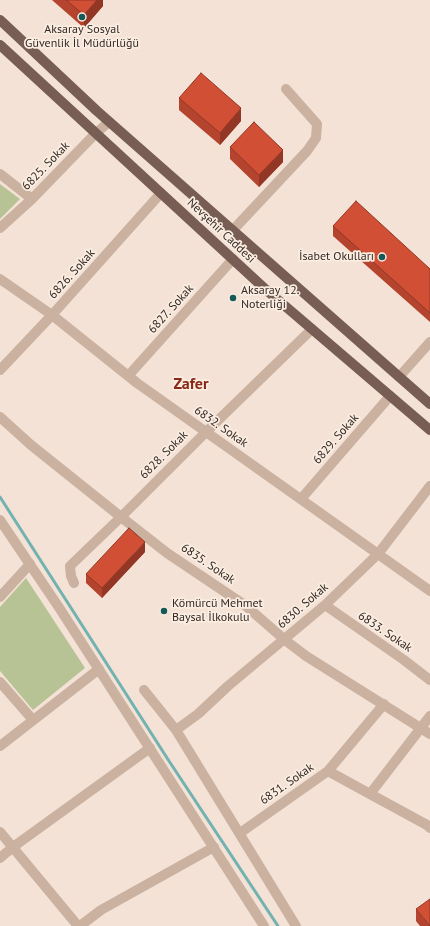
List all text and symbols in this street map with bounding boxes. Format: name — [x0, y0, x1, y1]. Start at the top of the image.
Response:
marker: Aksaray Sosyal Güvenlik İl Müdürlüğü — [77, 12, 87, 22]
place label: Aksaray Sosyal Güvenlik İl Müdürlüğü — [25, 23, 139, 51]
street label: 6825. Sokak — [19, 139, 73, 193]
street label: Nevşehir Caddesi — [184, 196, 258, 266]
street label: 6826. Sokak — [46, 246, 98, 302]
place label: İsabet Okulları — [299, 250, 374, 264]
marker: İsabet Okulları — [377, 252, 387, 262]
street label: 6827. Sokak — [145, 282, 197, 336]
place label: Aksaray 12. Noterliği — [241, 284, 299, 312]
marker: Aksaray 12. Noterliği — [228, 293, 238, 303]
district label: Zafer — [173, 374, 209, 394]
street label: 6832. Sokak — [191, 403, 251, 451]
street label: 6829. Sokak — [310, 411, 362, 467]
street label: 6828. Sokak — [137, 428, 191, 482]
street label: 6835. Sokak — [178, 541, 238, 587]
street label: 6830. Sokak — [275, 580, 331, 632]
place label: Kömürcü Mehmet Baysal İlkokulu — [172, 597, 263, 625]
marker: Kömürcü Mehmet Baysal İlkokulu — [159, 606, 169, 616]
street label: 6833. Sokak — [355, 609, 415, 655]
street label: 6831. Sokak — [257, 760, 317, 808]

